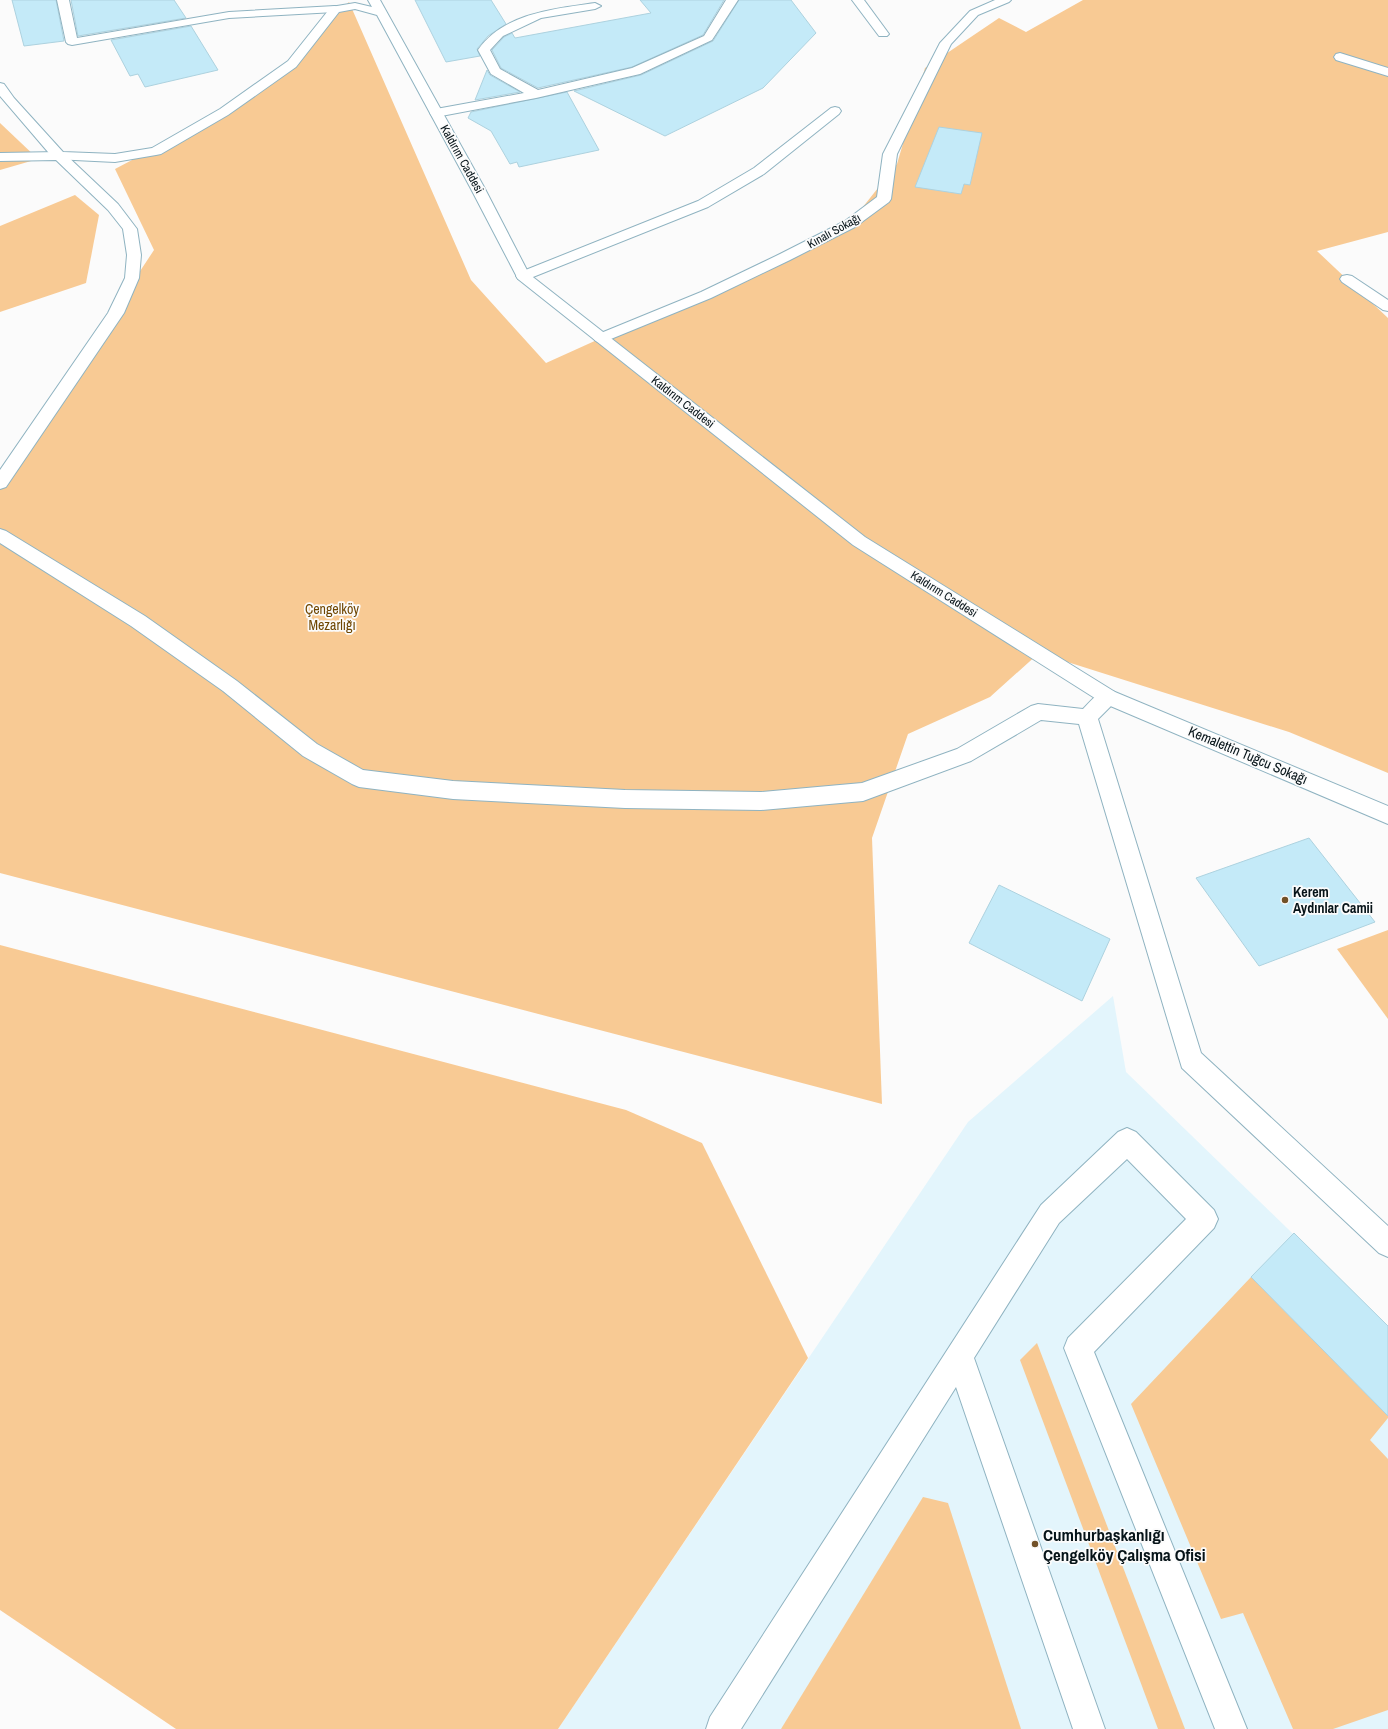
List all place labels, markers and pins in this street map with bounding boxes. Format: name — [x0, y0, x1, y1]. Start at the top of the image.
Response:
place label: Kerem Aydınlar Camii — [1293, 883, 1373, 917]
marker: Kerem Aydınlar Camii — [1280, 895, 1290, 905]
place label: Cumhurbaşkanlığı Çengelköy Çalışma Ofisi — [1043, 1523, 1206, 1566]
marker: Cumhurbaşkanlığı Çengelköy Çalışma Ofisi — [1030, 1539, 1040, 1549]

